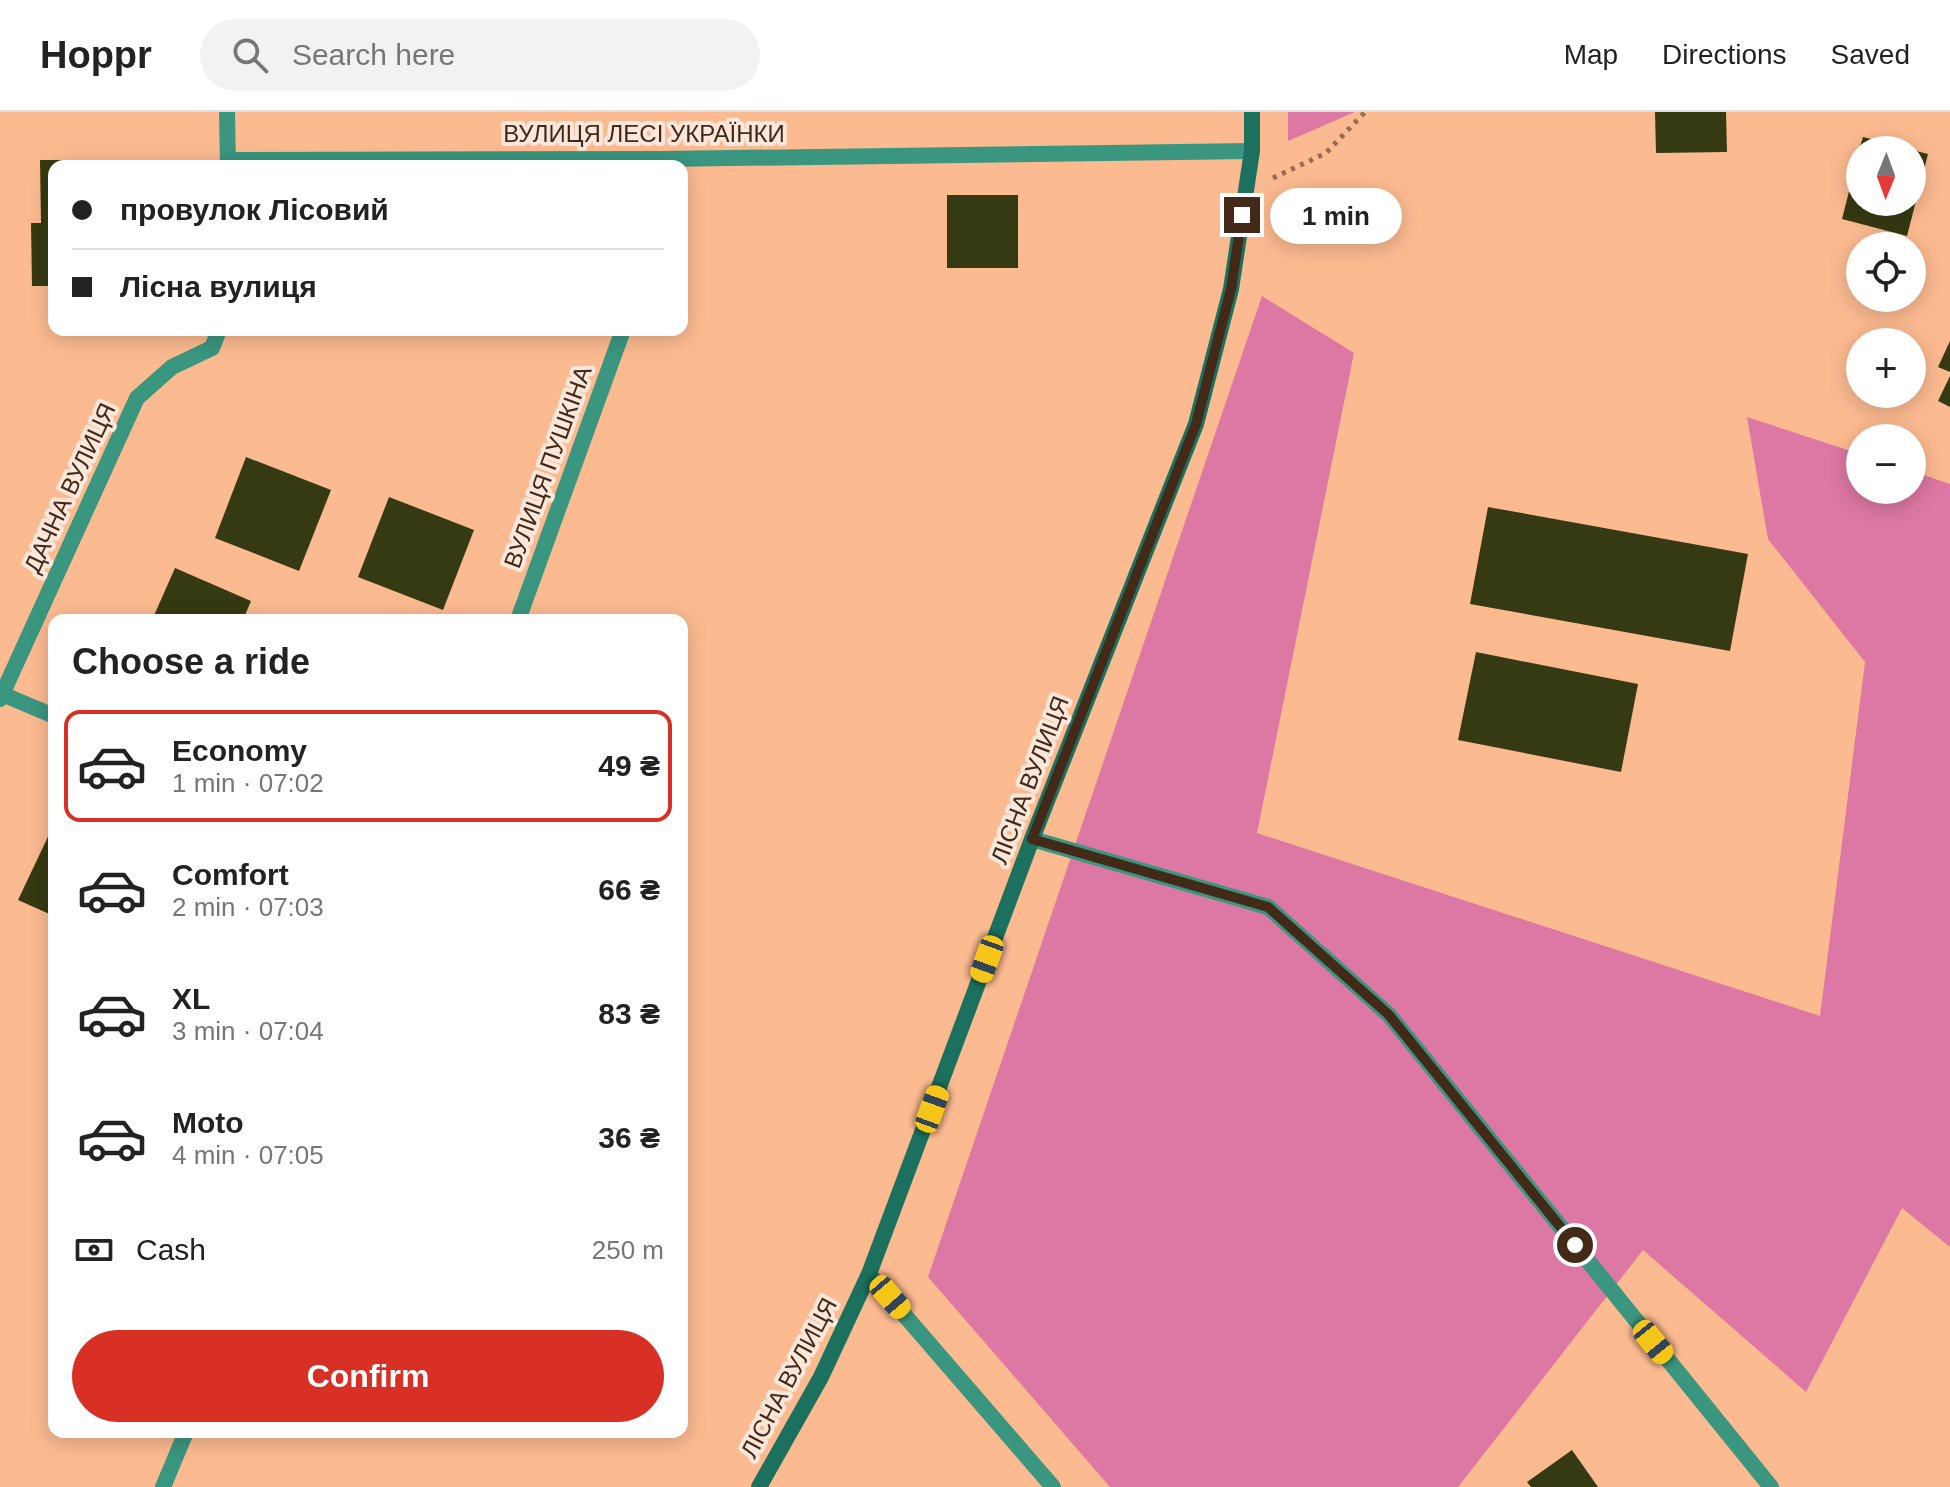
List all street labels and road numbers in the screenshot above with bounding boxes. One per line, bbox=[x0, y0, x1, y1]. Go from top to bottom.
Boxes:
street label: ВУЛИЦЯ ЛЕСІ УКРАЇНКИ bbox=[503, 120, 785, 147]
street label: ВУЛИЦЯ ПУШКІНА bbox=[498, 362, 597, 571]
street label: ДАЧНА ВУЛИЦЯ bbox=[18, 399, 121, 577]
street label: ЛІСНА ВУЛИЦЯ bbox=[985, 692, 1074, 868]
street label: ЛІСНА ВУЛИЦЯ bbox=[735, 1293, 842, 1462]

